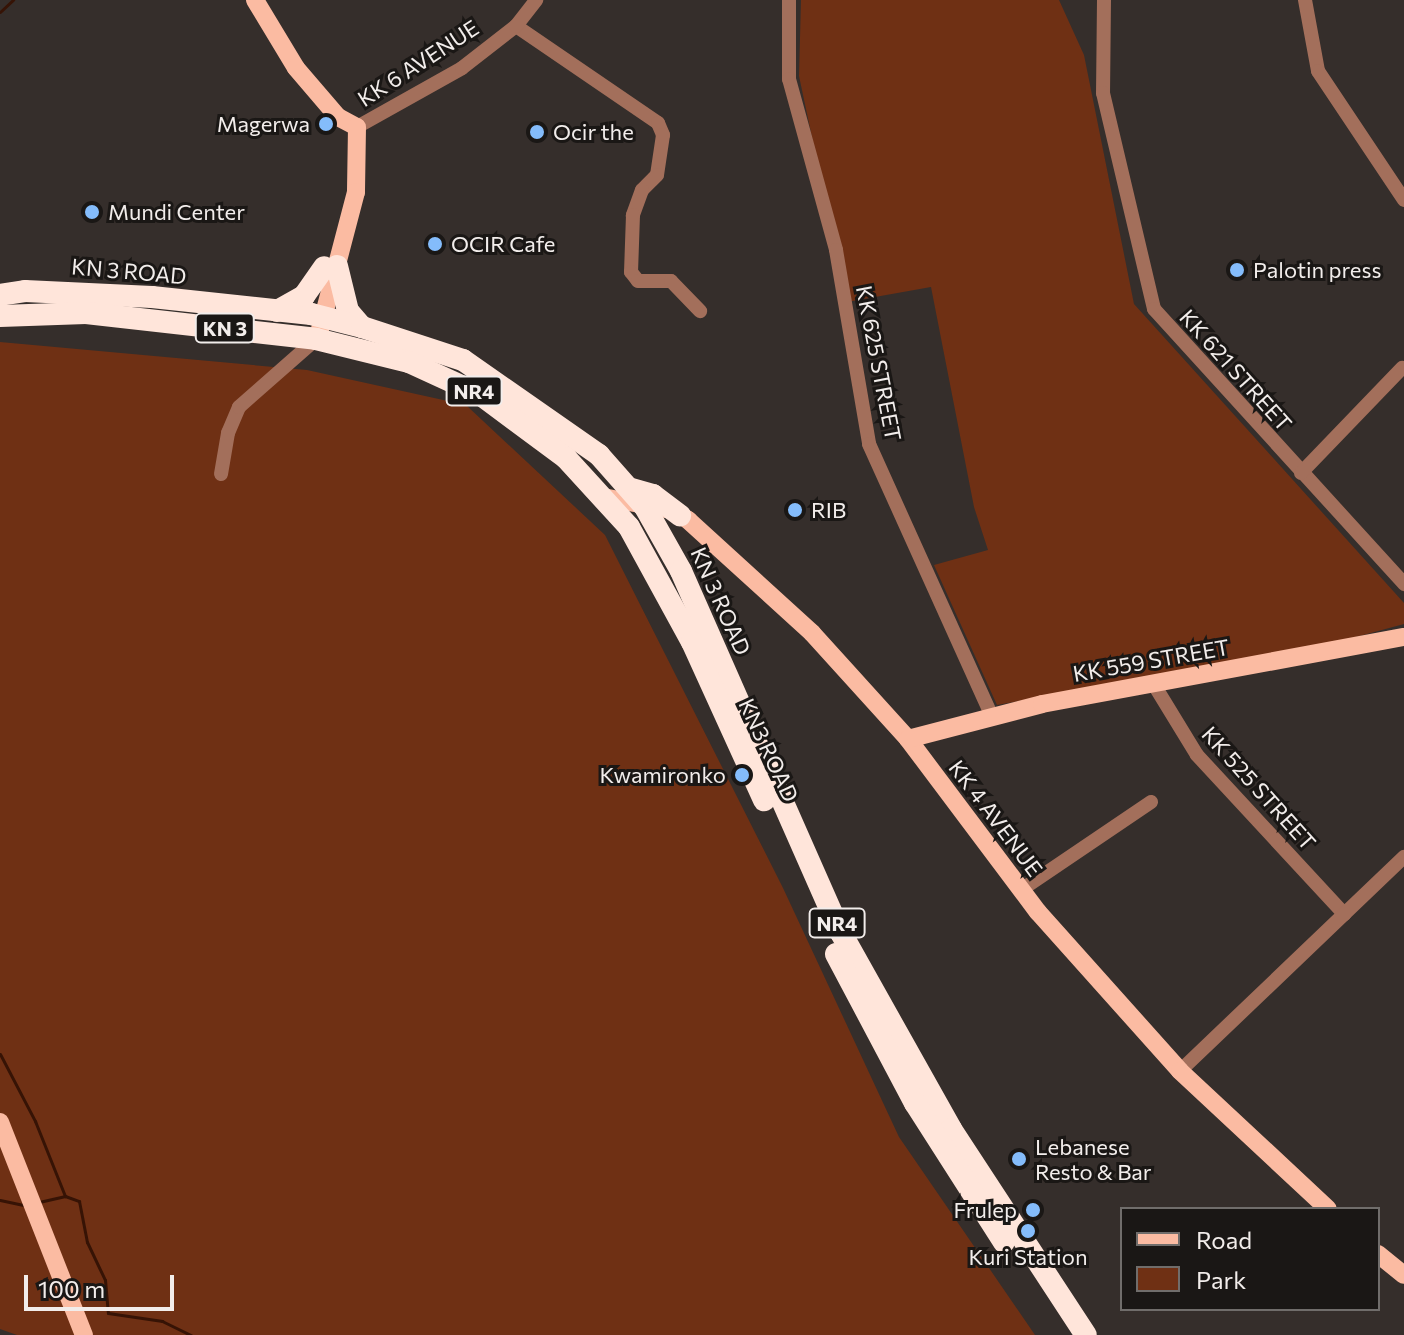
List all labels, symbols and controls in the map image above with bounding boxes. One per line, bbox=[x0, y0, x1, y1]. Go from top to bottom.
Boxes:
street label: KK 6 AVENUE bbox=[353, 14, 483, 112]
place label: Magerwa bbox=[217, 111, 310, 137]
marker: Magerwa bbox=[317, 115, 335, 133]
place label: Ocir the bbox=[553, 119, 634, 145]
marker: Ocir the bbox=[528, 123, 546, 141]
place label: Mundi Center bbox=[108, 199, 245, 225]
marker: Mundi Center bbox=[83, 203, 101, 221]
place label: OCIR Cafe bbox=[451, 231, 555, 257]
marker: OCIR Cafe bbox=[426, 235, 444, 253]
street label: KN 3 ROAD bbox=[70, 253, 188, 289]
place label: Palotin press bbox=[1253, 257, 1381, 283]
marker: Palotin press bbox=[1228, 261, 1246, 279]
street label: KK 625 STREET bbox=[851, 283, 907, 443]
street label: KK 621 STREET bbox=[1174, 304, 1298, 436]
road number: KN 3 bbox=[193, 312, 257, 344]
road number: NR4 bbox=[444, 375, 504, 407]
place label: RIB bbox=[811, 497, 846, 523]
marker: RIB bbox=[786, 501, 804, 519]
street label: KN 3 ROAD bbox=[685, 543, 757, 659]
street label: KK 559 STREET bbox=[1071, 633, 1231, 687]
street label: KN3 ROAD bbox=[734, 694, 804, 806]
street label: KK 525 STREET bbox=[1197, 721, 1321, 855]
street label: KK 4 AVENUE bbox=[944, 755, 1048, 881]
place label: Kwamironko bbox=[600, 762, 726, 788]
marker: Kwamironko bbox=[733, 766, 751, 784]
road number: NR4 bbox=[807, 907, 867, 939]
place label: Lebanese Resto & Bar bbox=[1035, 1133, 1152, 1184]
marker: Lebanese Resto & Bar bbox=[1010, 1150, 1028, 1168]
place label: Frulep bbox=[953, 1197, 1017, 1223]
marker: Frulep bbox=[1024, 1201, 1042, 1219]
legend bbox=[1120, 1207, 1380, 1311]
marker: Kuri Station bbox=[1019, 1222, 1037, 1240]
text: Road bbox=[1196, 1225, 1252, 1254]
place label: Kuri Station bbox=[968, 1244, 1088, 1270]
scale bar bbox=[28, 1259, 178, 1309]
text: Park bbox=[1196, 1265, 1246, 1294]
text: 100 m bbox=[38, 1274, 105, 1303]

